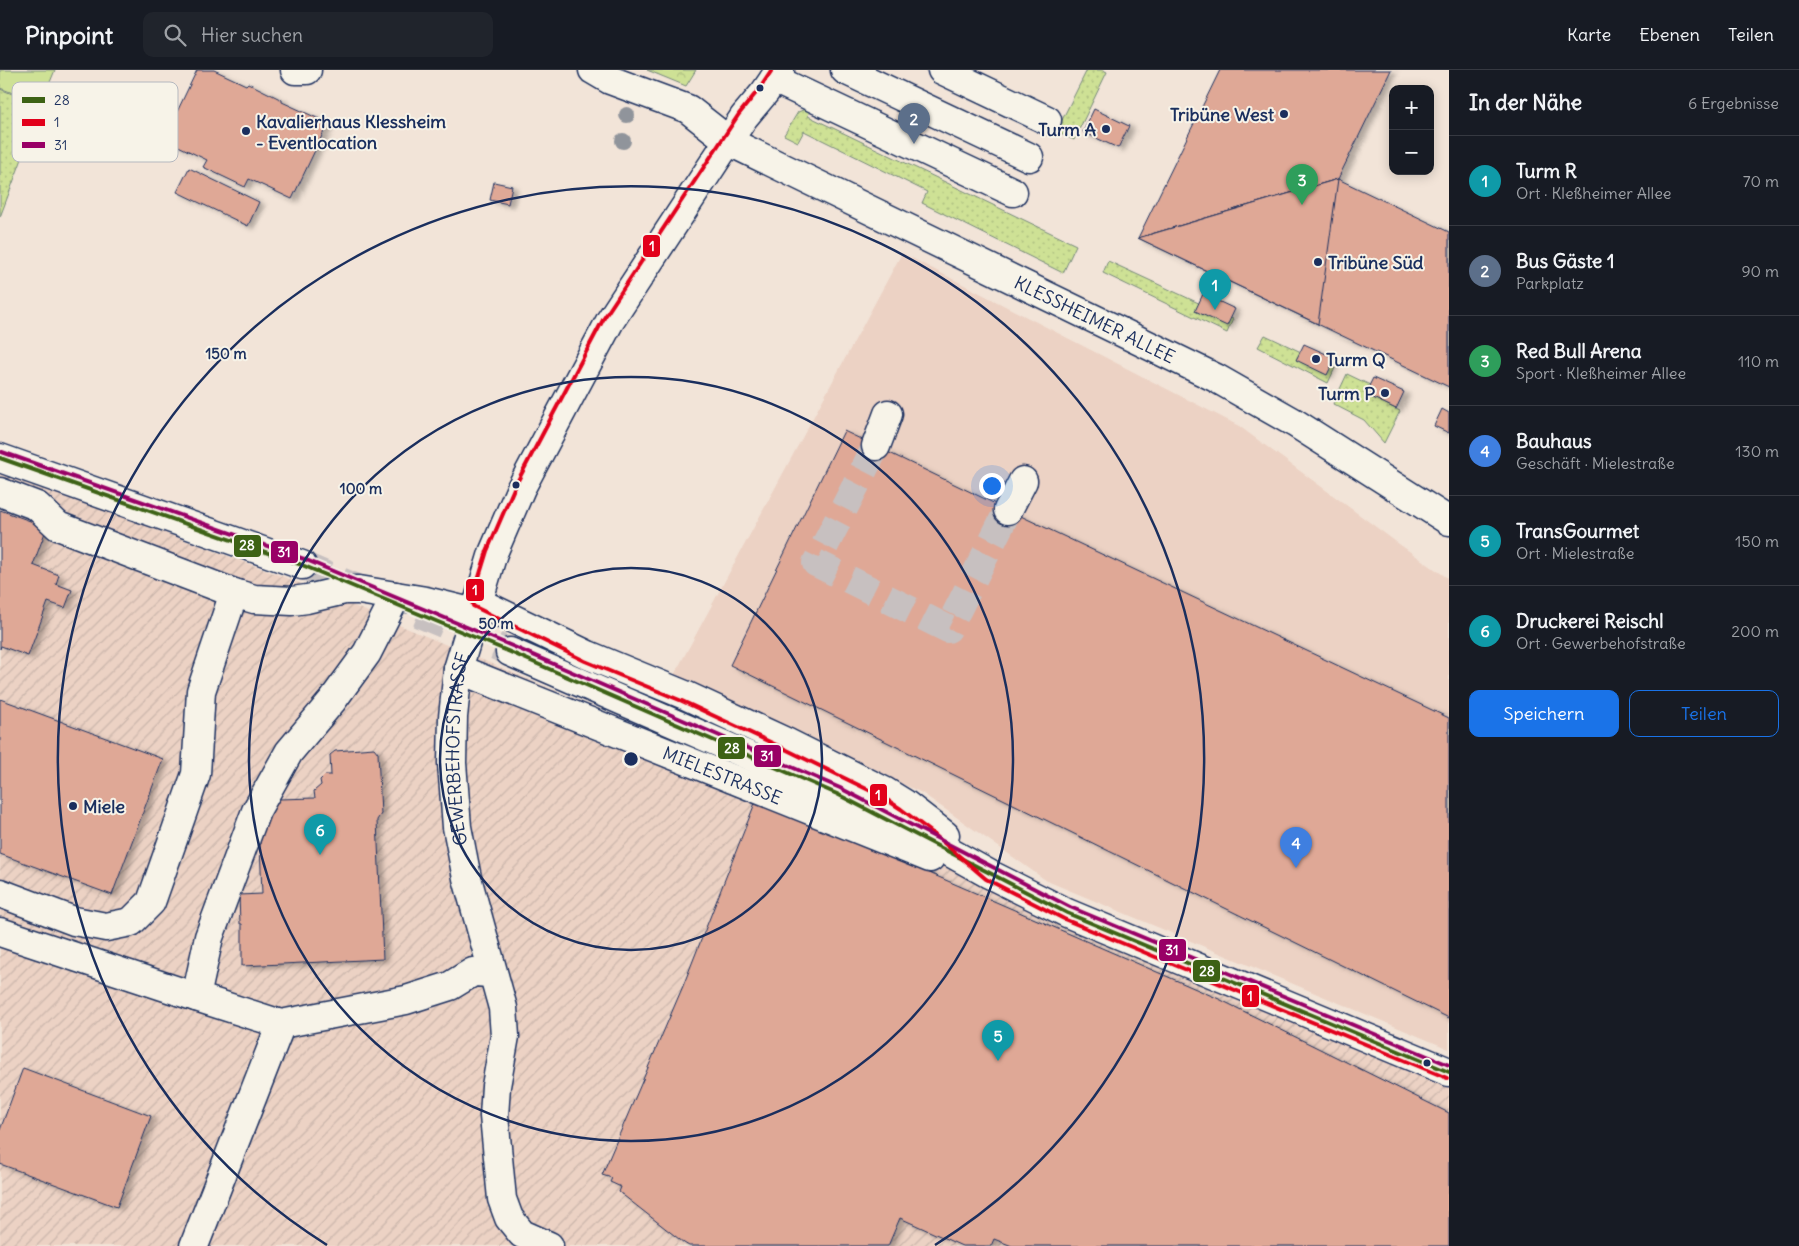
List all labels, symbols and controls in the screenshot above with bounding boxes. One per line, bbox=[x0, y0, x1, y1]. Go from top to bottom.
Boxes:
search box bbox=[143, 12, 493, 57]
text: Pinpoint bbox=[25, 20, 113, 50]
icon: search bbox=[161, 21, 189, 49]
text: Hier suchen bbox=[201, 23, 303, 47]
text: Karte bbox=[1567, 23, 1611, 46]
text: Ebenen bbox=[1639, 23, 1700, 46]
text: Teilen bbox=[1728, 23, 1774, 46]
legend bbox=[12, 82, 178, 162]
unlabelled marker bbox=[755, 83, 765, 93]
map controls bbox=[1389, 85, 1434, 175]
button: + bbox=[1389, 85, 1434, 130]
text: In der Nähe bbox=[1469, 89, 1582, 116]
text: 28 bbox=[54, 91, 70, 109]
text: 6 Ergebnisse bbox=[1688, 93, 1779, 113]
pin: 2 bbox=[898, 103, 930, 144]
place label: Tribüne West bbox=[1170, 103, 1275, 126]
marker: Tribüne West bbox=[1278, 108, 1290, 120]
place label: Kavalierhaus Klessheim - Eventlocation bbox=[256, 110, 446, 154]
text: 1 bbox=[54, 113, 60, 131]
place label: Turm A bbox=[1038, 118, 1096, 141]
marker: Turm A bbox=[1100, 123, 1112, 135]
marker: Kavalierhaus Klessheim - Eventlocation bbox=[240, 125, 252, 137]
button: − bbox=[1389, 130, 1434, 175]
text: 31 bbox=[54, 136, 67, 154]
text: Turm R bbox=[1516, 159, 1577, 183]
pin: 3 bbox=[1286, 164, 1318, 205]
text: 1 bbox=[1482, 171, 1488, 191]
text: 70 m bbox=[1743, 171, 1779, 191]
text: Ort · Kleßheimer Allee bbox=[1516, 183, 1671, 203]
line badge: 1 bbox=[642, 234, 661, 258]
text: 1 bbox=[649, 237, 655, 255]
text: Bus Gäste 1 bbox=[1516, 249, 1614, 273]
place label: Tribüne Süd bbox=[1328, 251, 1424, 274]
marker: Tribüne Süd bbox=[1312, 256, 1324, 268]
text: 2 bbox=[1481, 261, 1489, 281]
text: 90 m bbox=[1741, 261, 1779, 281]
pin: 1 bbox=[1199, 269, 1231, 310]
street label: KLESSHEIMER ALLEE bbox=[1011, 270, 1179, 368]
text: Parkplatz bbox=[1516, 273, 1584, 293]
text: Red Bull Arena bbox=[1516, 339, 1642, 363]
text: 150 m bbox=[205, 344, 247, 363]
place label: Turm Q bbox=[1326, 348, 1386, 371]
text: 3 bbox=[1480, 351, 1490, 371]
text: 110 m bbox=[1738, 351, 1779, 371]
marker: Turm Q bbox=[1310, 353, 1322, 365]
text: Sport · Kleßheimer Allee bbox=[1516, 363, 1686, 383]
place label: Turm P bbox=[1318, 382, 1375, 405]
marker: Turm P bbox=[1379, 387, 1391, 399]
text: Bauhaus bbox=[1516, 429, 1592, 453]
text: 4 bbox=[1480, 441, 1490, 461]
text: 130 m bbox=[1735, 441, 1779, 461]
text: Geschäft · Mielestraße bbox=[1516, 453, 1675, 473]
your location bbox=[979, 473, 1005, 499]
text: 100 m bbox=[340, 479, 382, 498]
unlabelled marker bbox=[511, 480, 521, 490]
text: TransGourmet bbox=[1516, 519, 1639, 543]
text: 5 bbox=[1480, 531, 1490, 551]
text: 150 m bbox=[1735, 531, 1779, 551]
line badge: 28 bbox=[233, 534, 262, 558]
text: 28 bbox=[239, 536, 255, 554]
line badge: 31 bbox=[270, 540, 299, 564]
text: 31 bbox=[277, 543, 291, 561]
text: Ort · Mielestraße bbox=[1516, 543, 1634, 563]
line badge: 1 bbox=[465, 578, 485, 602]
text: 1 bbox=[472, 581, 478, 599]
text: Druckerei Reischl bbox=[1516, 609, 1664, 633]
text: 50 m bbox=[478, 614, 514, 633]
text: 6 bbox=[1480, 621, 1490, 641]
text: 200 m bbox=[1731, 621, 1779, 641]
text: Ort · Gewerbehofstraße bbox=[1516, 633, 1686, 653]
street label: GEWERBEHOFSTRASSE bbox=[440, 649, 474, 848]
button: Speichern bbox=[1469, 690, 1619, 737]
button: Teilen bbox=[1629, 690, 1779, 737]
line badge: 28 bbox=[717, 736, 746, 760]
text: 28 bbox=[724, 739, 740, 757]
street label: MIELESTRASSE bbox=[660, 741, 786, 809]
line badge: 31 bbox=[753, 744, 782, 768]
text: 31 bbox=[760, 747, 774, 765]
centre of rings bbox=[622, 750, 640, 768]
line badge: 1 bbox=[869, 783, 888, 807]
text: 1 bbox=[875, 786, 881, 804]
place label: Miele bbox=[83, 795, 125, 818]
marker: Miele bbox=[67, 800, 79, 812]
pin: 6 bbox=[304, 814, 336, 855]
pin: 4 bbox=[1280, 827, 1312, 868]
line badge: 31 bbox=[1158, 938, 1187, 962]
text: 31 bbox=[1165, 941, 1179, 959]
line badge: 28 bbox=[1192, 959, 1221, 983]
text: 28 bbox=[1199, 962, 1215, 980]
line badge: 1 bbox=[1241, 984, 1260, 1008]
text: 1 bbox=[1247, 987, 1253, 1005]
pin: 5 bbox=[982, 1020, 1014, 1061]
unlabelled marker bbox=[1422, 1058, 1432, 1068]

